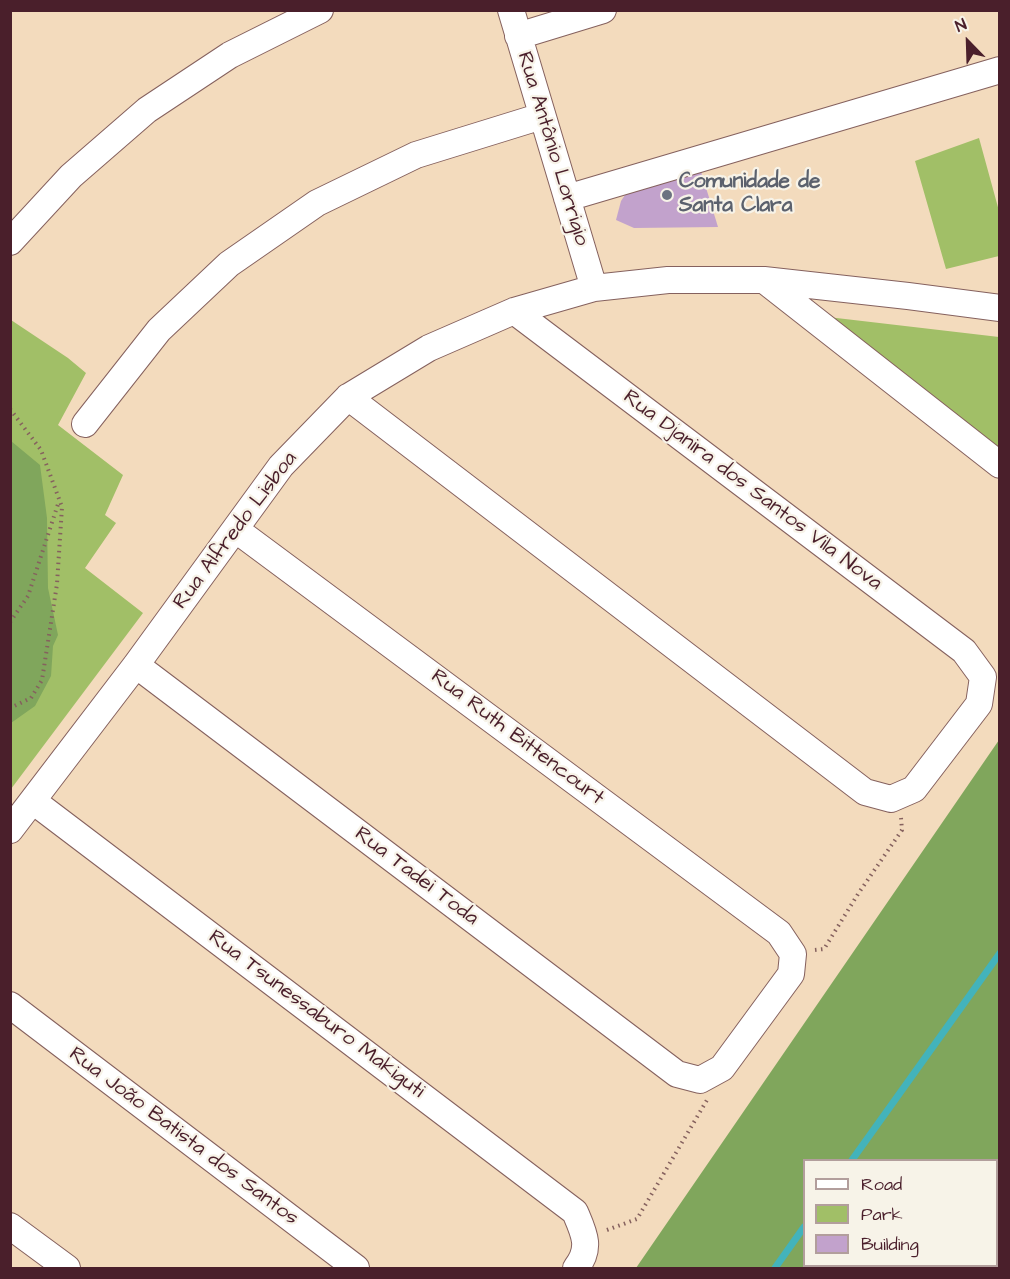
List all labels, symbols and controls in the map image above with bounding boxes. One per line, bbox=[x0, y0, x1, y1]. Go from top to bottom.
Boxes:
north arrow bbox=[938, 12, 998, 72]
text: N bbox=[952, 13, 970, 38]
street label: Rua Antônio Lorrigio bbox=[511, 49, 593, 249]
place label: Comunidade de Santa Clara bbox=[679, 170, 820, 220]
marker: Comunidade de Santa Clara bbox=[660, 188, 674, 202]
street label: Rua Djanira dos Santos Vila Nova bbox=[617, 385, 887, 597]
street label: Rua Alfredo Lisboa bbox=[169, 447, 303, 615]
street label: Rua Ruth Bittencourt bbox=[425, 665, 609, 811]
street label: Rua Tadei Toda bbox=[349, 822, 483, 932]
street label: Rua Tsunessaburo Makiguti bbox=[203, 925, 429, 1105]
street label: Rua João Batista dos Santos bbox=[63, 1042, 303, 1232]
legend bbox=[803, 1159, 998, 1267]
text: Road bbox=[861, 1172, 902, 1197]
text: Park bbox=[861, 1202, 903, 1227]
text: Building bbox=[861, 1232, 919, 1257]

